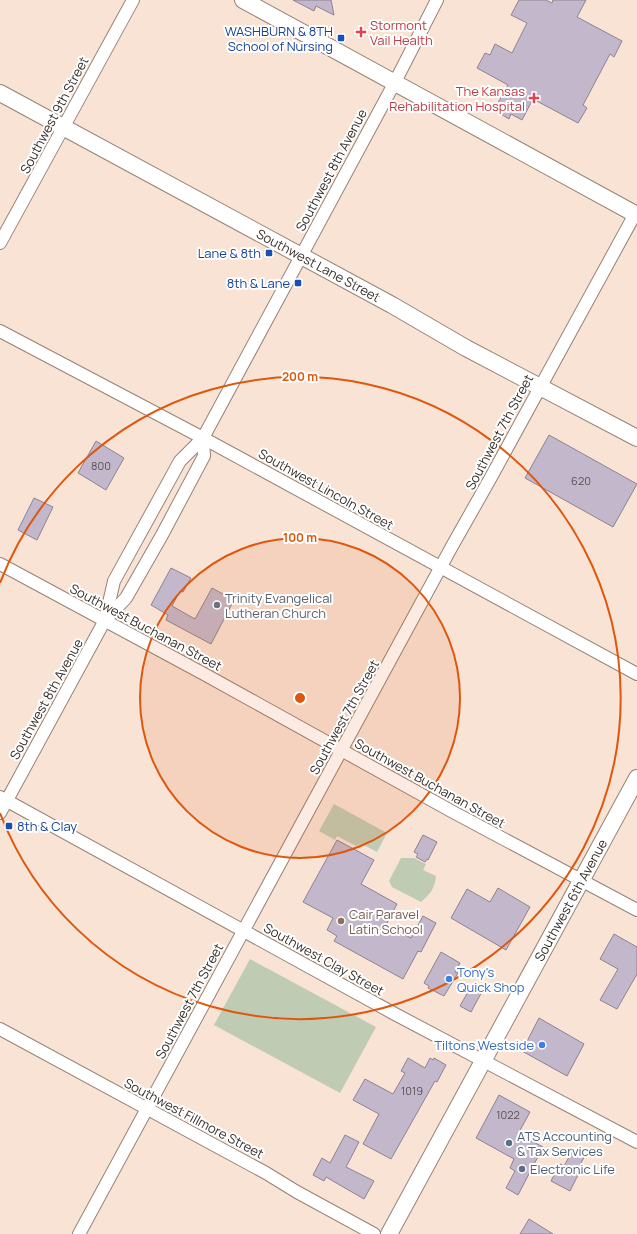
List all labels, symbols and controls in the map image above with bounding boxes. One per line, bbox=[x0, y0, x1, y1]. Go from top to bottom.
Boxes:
place label: Stormont Vail Health bbox=[370, 16, 433, 49]
place label: WASHBURN & 8TH School of Nursing bbox=[225, 22, 333, 55]
marker: Stormont Vail Health bbox=[355, 26, 367, 38]
marker: WASHBURN & 8TH School of Nursing bbox=[336, 33, 346, 43]
street label: Southwest 9th Street bbox=[16, 53, 92, 177]
place label: The Kansas Rehabilitation Hospital bbox=[389, 82, 525, 115]
marker: The Kansas Rehabilitation Hospital bbox=[528, 92, 540, 104]
street label: Southwest 8th Avenue bbox=[291, 105, 371, 234]
street label: Southwest Lane Street bbox=[253, 224, 384, 306]
place label: Lane & 8th bbox=[198, 244, 261, 262]
marker: Lane & 8th bbox=[264, 248, 274, 258]
place label: 8th & Lane bbox=[227, 274, 290, 292]
marker: 8th & Lane bbox=[293, 278, 303, 288]
text: 200 m bbox=[282, 368, 318, 385]
street label: Southwest 7th Street bbox=[461, 371, 537, 493]
street label: Southwest Lincoln Street bbox=[255, 444, 397, 534]
house number: 800 bbox=[91, 458, 111, 473]
house number: 620 bbox=[571, 473, 591, 488]
text: 100 m bbox=[283, 529, 317, 546]
street label: Southwest Buchanan Street bbox=[67, 579, 225, 675]
place label: Trinity Evangelical Lutheran Church bbox=[225, 589, 332, 622]
marker: Trinity Evangelical Lutheran Church bbox=[212, 600, 222, 610]
street label: Southwest 8th Avenue bbox=[5, 635, 87, 763]
street label: Southwest 7th Street bbox=[305, 656, 383, 778]
centre of rings bbox=[293, 691, 307, 705]
street label: Southwest Buchanan Street bbox=[351, 734, 509, 832]
place label: 8th & Clay bbox=[17, 817, 77, 835]
marker: 8th & Clay bbox=[4, 821, 14, 831]
street label: Southwest 6th Avenue bbox=[530, 836, 611, 964]
place label: Cair Paravel Latin School bbox=[349, 905, 423, 938]
marker: Cair Paravel Latin School bbox=[336, 916, 346, 926]
street label: Southwest Clay Street bbox=[261, 918, 387, 1000]
street label: Southwest 7th Street bbox=[151, 940, 227, 1062]
place label: Tony's Quick Shop bbox=[457, 963, 525, 996]
marker: Tony's Quick Shop bbox=[444, 974, 454, 984]
place label: Tiltons Westside bbox=[434, 1036, 534, 1054]
marker: Tiltons Westside bbox=[537, 1040, 547, 1050]
street label: Southwest Fillmore Street bbox=[121, 1074, 267, 1162]
house number: 1019 bbox=[401, 1083, 423, 1098]
house number: 1022 bbox=[496, 1107, 520, 1122]
place label: ATS Accounting & Tax Services bbox=[517, 1127, 612, 1160]
marker: ATS Accounting & Tax Services bbox=[504, 1138, 514, 1148]
place label: Electronic Life bbox=[530, 1160, 615, 1178]
marker: Electronic Life bbox=[517, 1164, 527, 1174]

